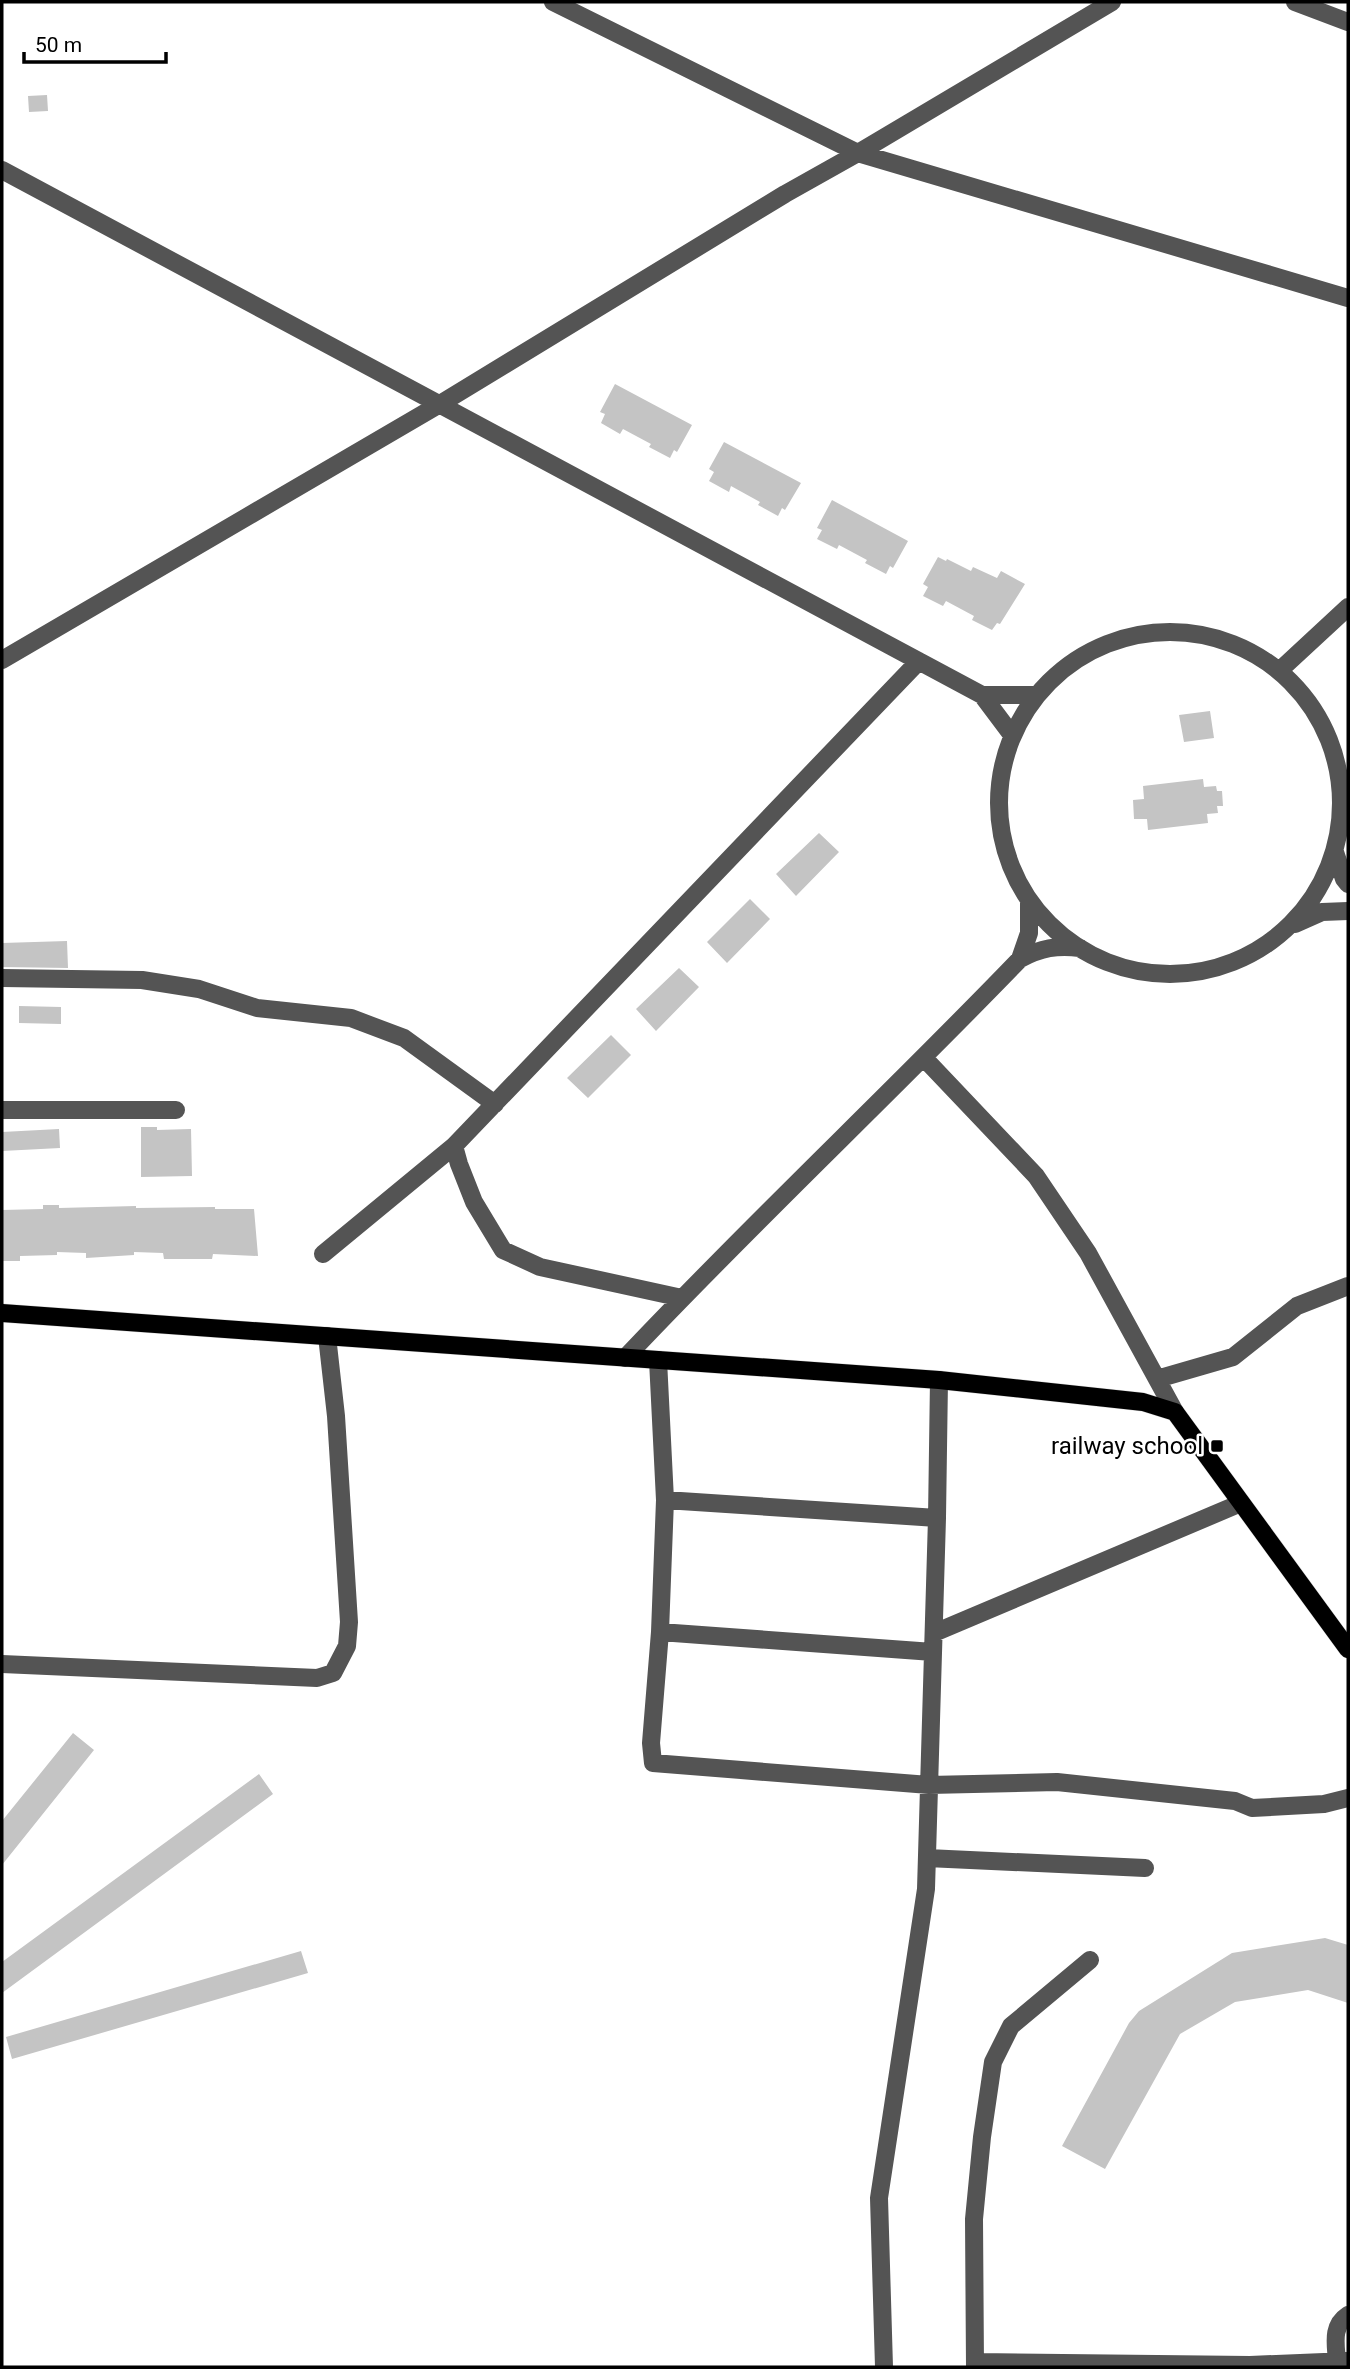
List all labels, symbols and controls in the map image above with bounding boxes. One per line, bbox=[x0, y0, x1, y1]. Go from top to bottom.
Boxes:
scale bar bbox=[24, 21, 166, 65]
text: 50 m bbox=[35, 33, 82, 57]
place label: railway school bbox=[1051, 1432, 1203, 1460]
marker: railway school bbox=[1209, 1438, 1225, 1454]

